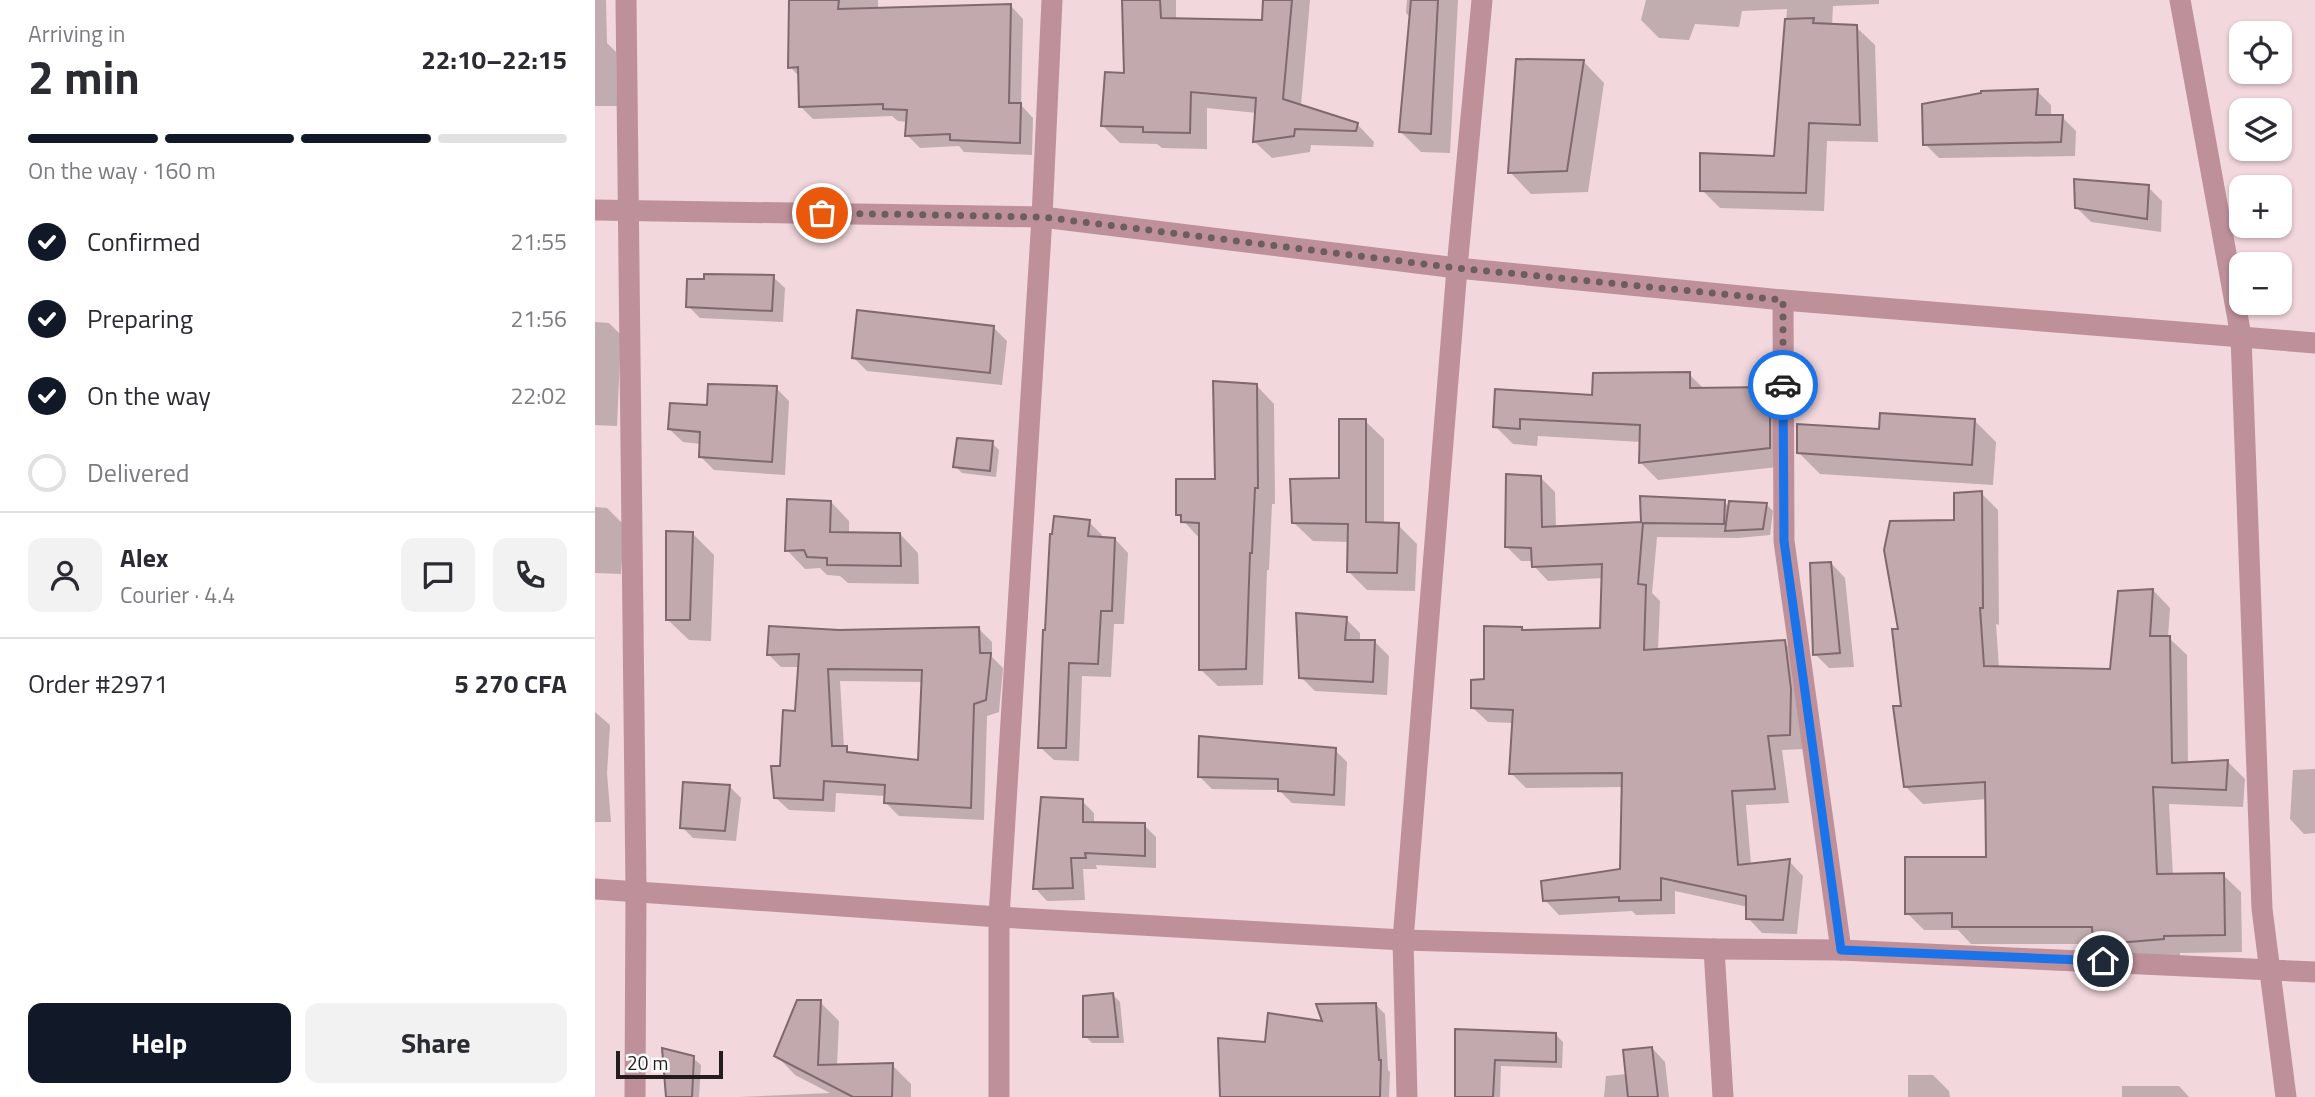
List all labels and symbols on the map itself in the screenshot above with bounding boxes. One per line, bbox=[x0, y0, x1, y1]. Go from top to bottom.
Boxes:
pin bbox=[792, 183, 852, 243]
courier bbox=[1748, 350, 1818, 420]
pin bbox=[2073, 931, 2133, 991]
scale bar bbox=[616, 1048, 723, 1080]

